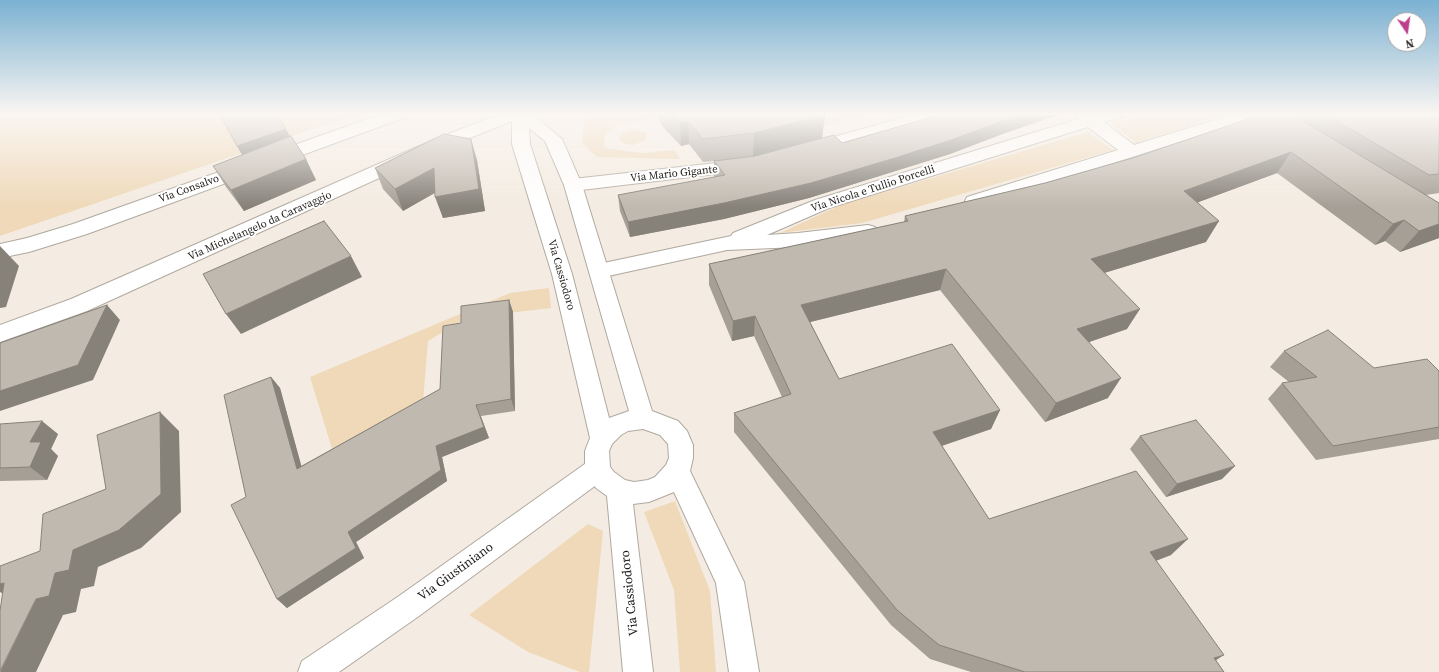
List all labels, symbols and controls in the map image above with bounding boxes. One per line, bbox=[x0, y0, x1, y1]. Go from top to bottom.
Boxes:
north arrow bbox=[1387, 12, 1427, 52]
text: N bbox=[1404, 35, 1415, 51]
street label: Via Mario Gigante bbox=[630, 163, 718, 185]
street label: Via Nicola e Tullio Porcelli bbox=[809, 163, 937, 215]
street label: Via Consalvo bbox=[157, 172, 221, 206]
street label: Via Michelangelo da Caravaggio bbox=[186, 188, 334, 264]
street label: Via Cassiodoro bbox=[545, 238, 577, 312]
street label: Via Giustiniano bbox=[415, 539, 497, 605]
street label: Via Cassiodoro bbox=[618, 549, 642, 637]

